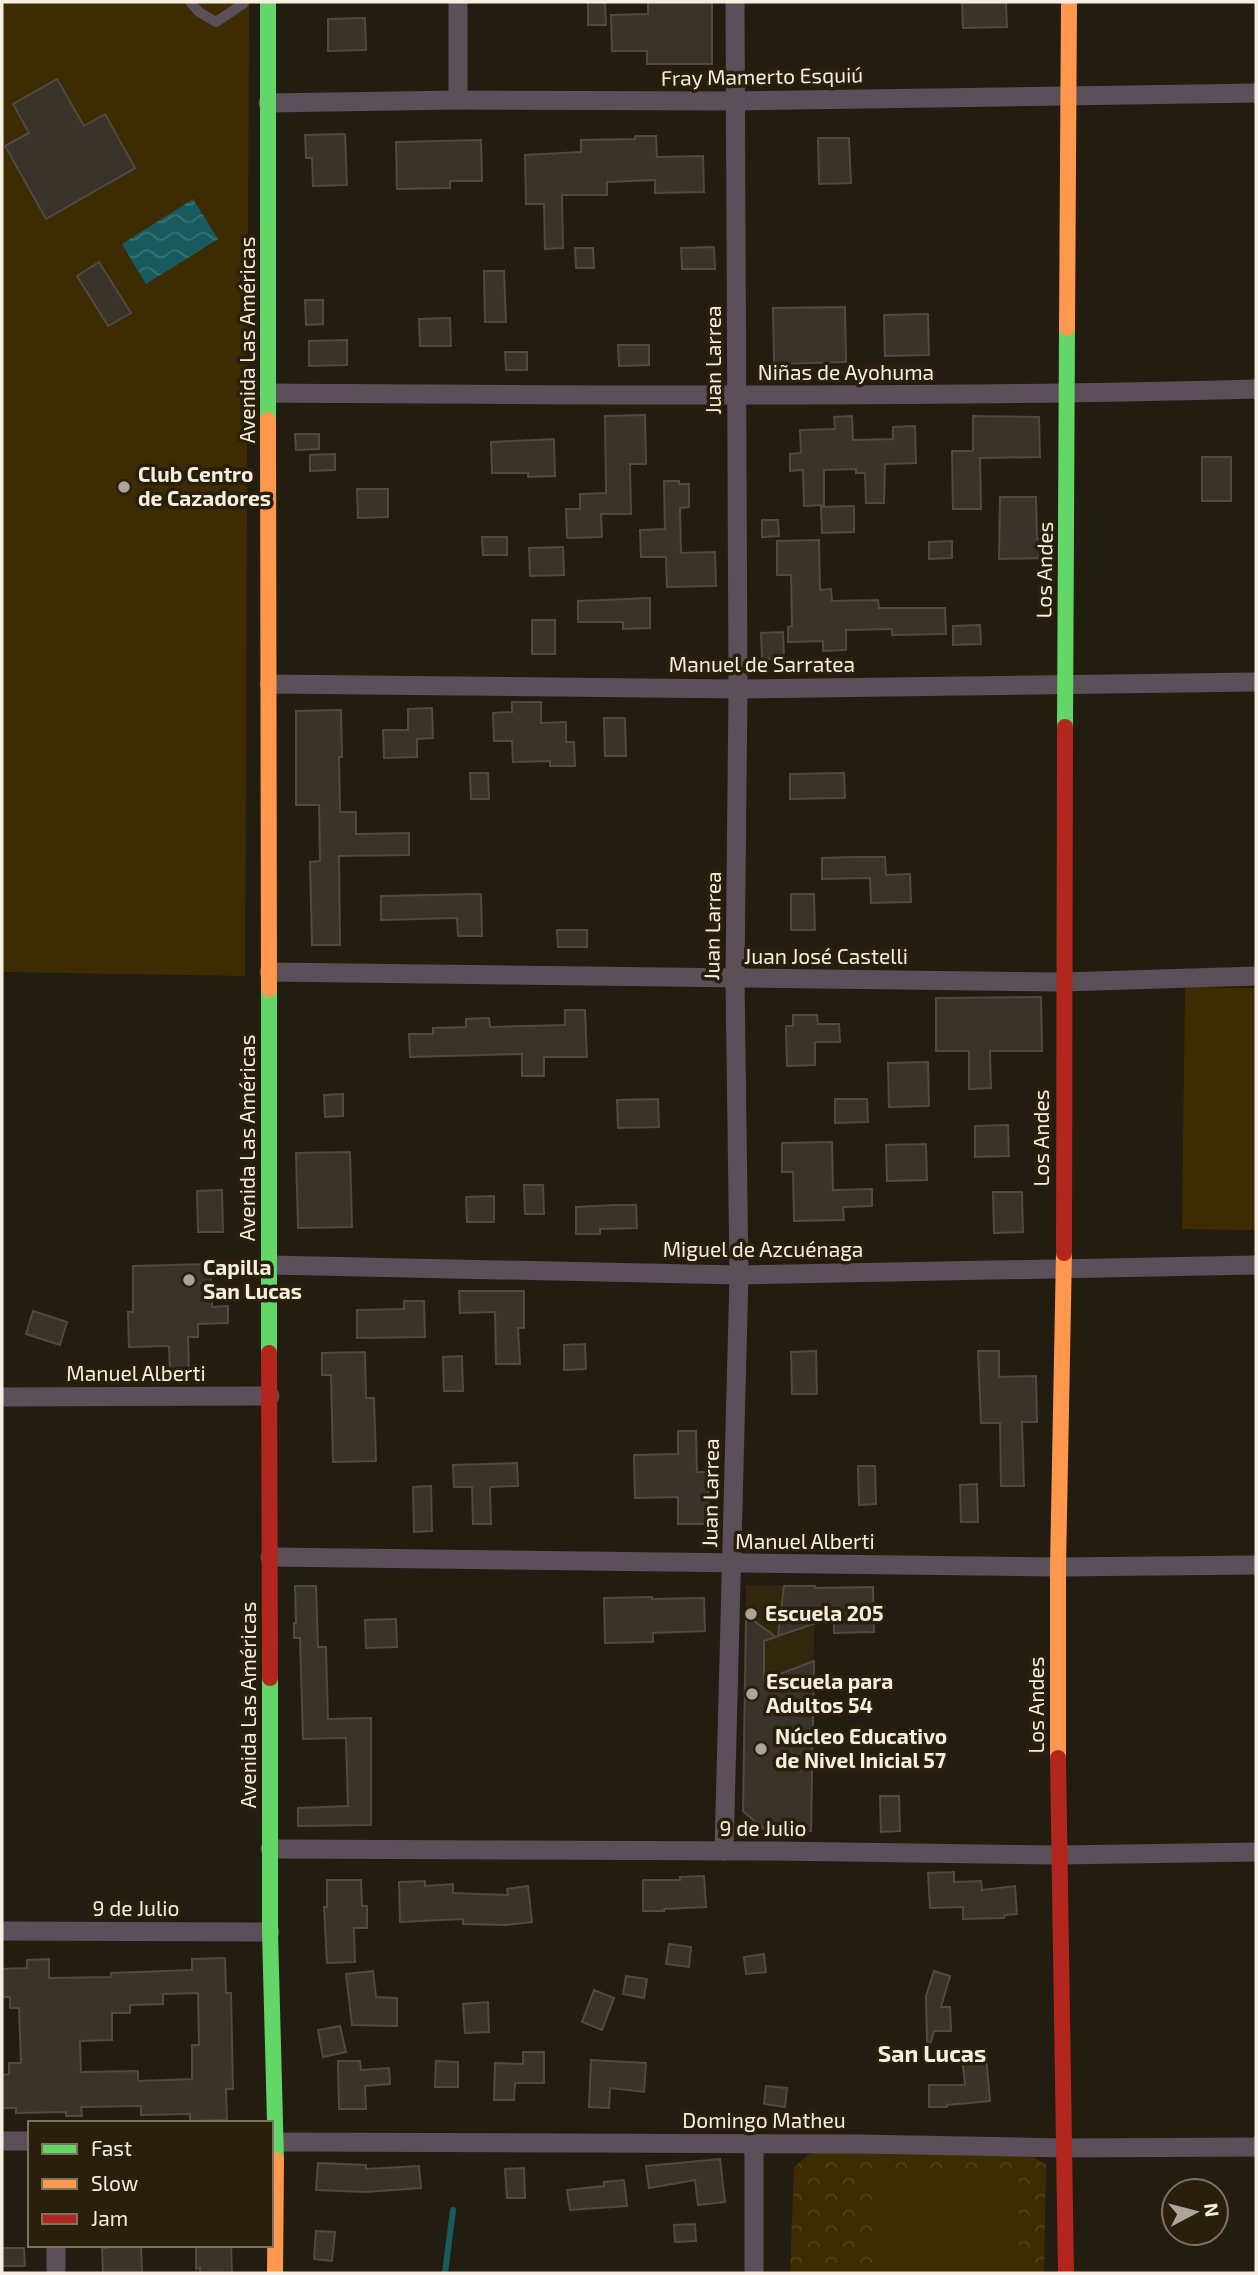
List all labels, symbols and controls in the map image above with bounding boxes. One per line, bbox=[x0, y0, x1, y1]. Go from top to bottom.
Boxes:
street label: Fray Mamerto Esquiú bbox=[661, 61, 863, 90]
street label: Avenida Las Américas bbox=[234, 237, 259, 443]
street label: Juan Larrea bbox=[700, 305, 725, 415]
street label: Niñas de Ayohuma bbox=[758, 359, 934, 384]
place label: Club Centro de Cazadores bbox=[138, 461, 271, 510]
marker: Club Centro de Cazadores bbox=[116, 479, 132, 495]
street label: Los Andes bbox=[1030, 521, 1057, 619]
street label: Manuel de Sarratea bbox=[669, 651, 855, 676]
street label: Juan Larrea bbox=[698, 871, 725, 981]
street label: Juan José Castelli bbox=[744, 943, 908, 968]
street label: Avenida Las Américas bbox=[234, 1035, 259, 1241]
street label: Los Andes bbox=[1028, 1090, 1053, 1186]
street label: Miguel de Azcuénaga bbox=[663, 1236, 863, 1261]
place label: Capilla San Lucas bbox=[203, 1254, 302, 1303]
marker: Capilla San Lucas bbox=[181, 1272, 197, 1288]
street label: Manuel Alberti bbox=[66, 1360, 206, 1385]
street label: Juan Larrea bbox=[696, 1438, 723, 1548]
street label: Manuel Alberti bbox=[735, 1528, 875, 1553]
place label: Escuela 205 bbox=[765, 1600, 884, 1625]
street label: Avenida Las Américas bbox=[235, 1602, 260, 1808]
marker: Escuela 205 bbox=[743, 1606, 759, 1622]
street label: Los Andes bbox=[1023, 1657, 1048, 1753]
place label: Escuela para Adultos 54 bbox=[766, 1668, 893, 1717]
marker: Escuela para Adultos 54 bbox=[744, 1686, 760, 1702]
place label: Núcleo Educativo de Nivel Inicial 57 bbox=[775, 1723, 947, 1772]
marker: Núcleo Educativo de Nivel Inicial 57 bbox=[753, 1741, 769, 1757]
street label: 9 de Julio bbox=[720, 1815, 806, 1840]
street label: 9 de Julio bbox=[93, 1895, 179, 1920]
district label: San Lucas bbox=[878, 2039, 986, 2067]
street label: Domingo Matheu bbox=[682, 2107, 846, 2132]
legend bbox=[28, 2121, 273, 2247]
text: Fast bbox=[91, 2135, 132, 2160]
text: Slow bbox=[91, 2170, 138, 2195]
north arrow bbox=[1160, 2177, 1230, 2247]
text: N bbox=[1200, 2202, 1225, 2218]
text: Jam bbox=[91, 2205, 128, 2230]

